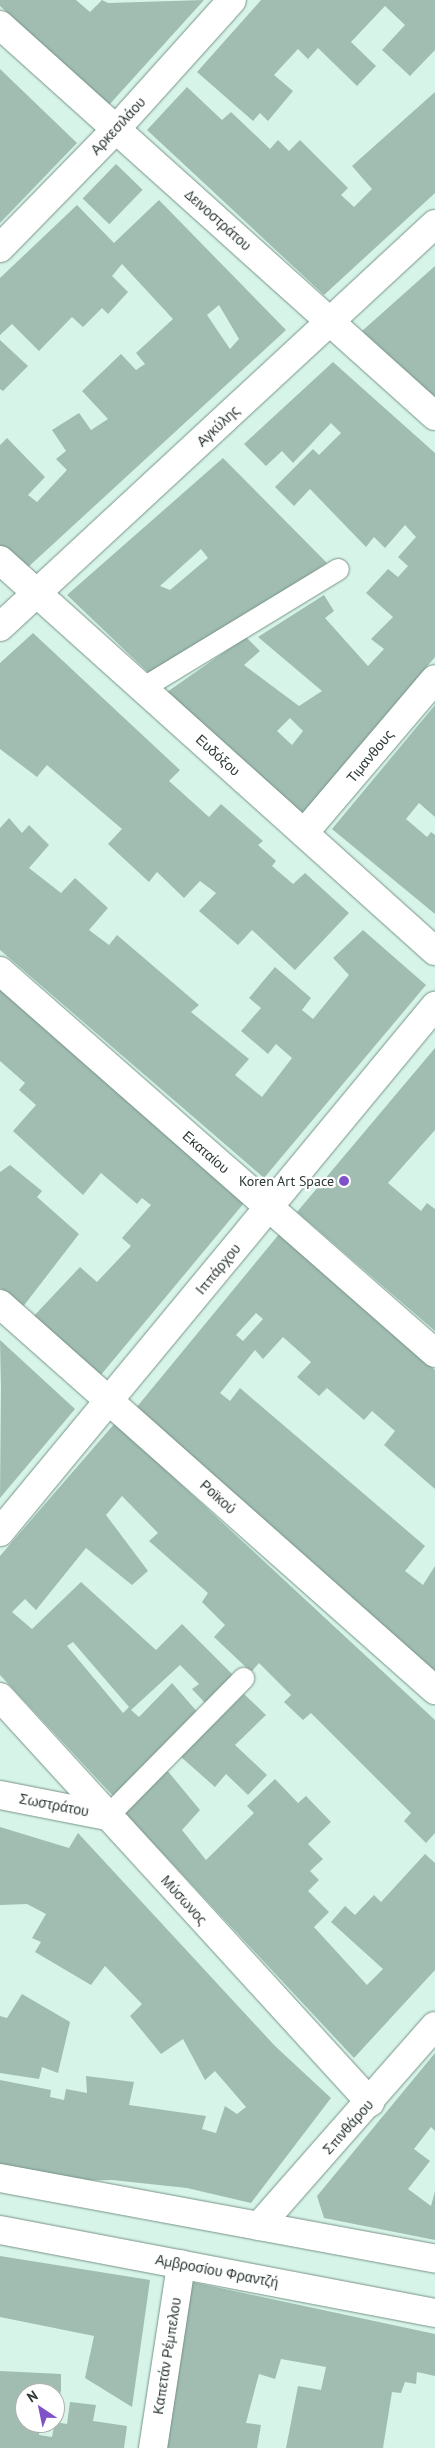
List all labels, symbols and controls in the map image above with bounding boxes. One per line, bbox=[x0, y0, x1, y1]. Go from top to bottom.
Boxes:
street label: Αρκεσιλάου bbox=[87, 94, 149, 158]
street label: Δεινοστράτου bbox=[182, 186, 254, 254]
street label: Αγκύλης bbox=[193, 402, 243, 450]
street label: Τιμανθους bbox=[343, 726, 397, 786]
street label: Ευδόξου bbox=[192, 731, 244, 779]
street label: Εκαταίου bbox=[179, 1127, 233, 1177]
place label: Koren Art Space bbox=[238, 1173, 334, 1189]
marker: Koren Art Space bbox=[338, 1175, 350, 1187]
street label: Ιππάρχου bbox=[192, 1240, 244, 1298]
street label: Ροϊκού bbox=[197, 1477, 239, 1517]
street label: Σωστράτου bbox=[18, 1790, 90, 1820]
street label: Μύσωνος bbox=[158, 1872, 210, 1928]
street label: Σπινθάρου bbox=[319, 2096, 377, 2158]
street label: Αμβροσίου Φραντζή bbox=[154, 2251, 280, 2291]
street label: Καπετάν Ρέμπελου bbox=[149, 2296, 185, 2416]
north arrow bbox=[15, 2383, 65, 2433]
text: N bbox=[23, 2386, 41, 2406]

